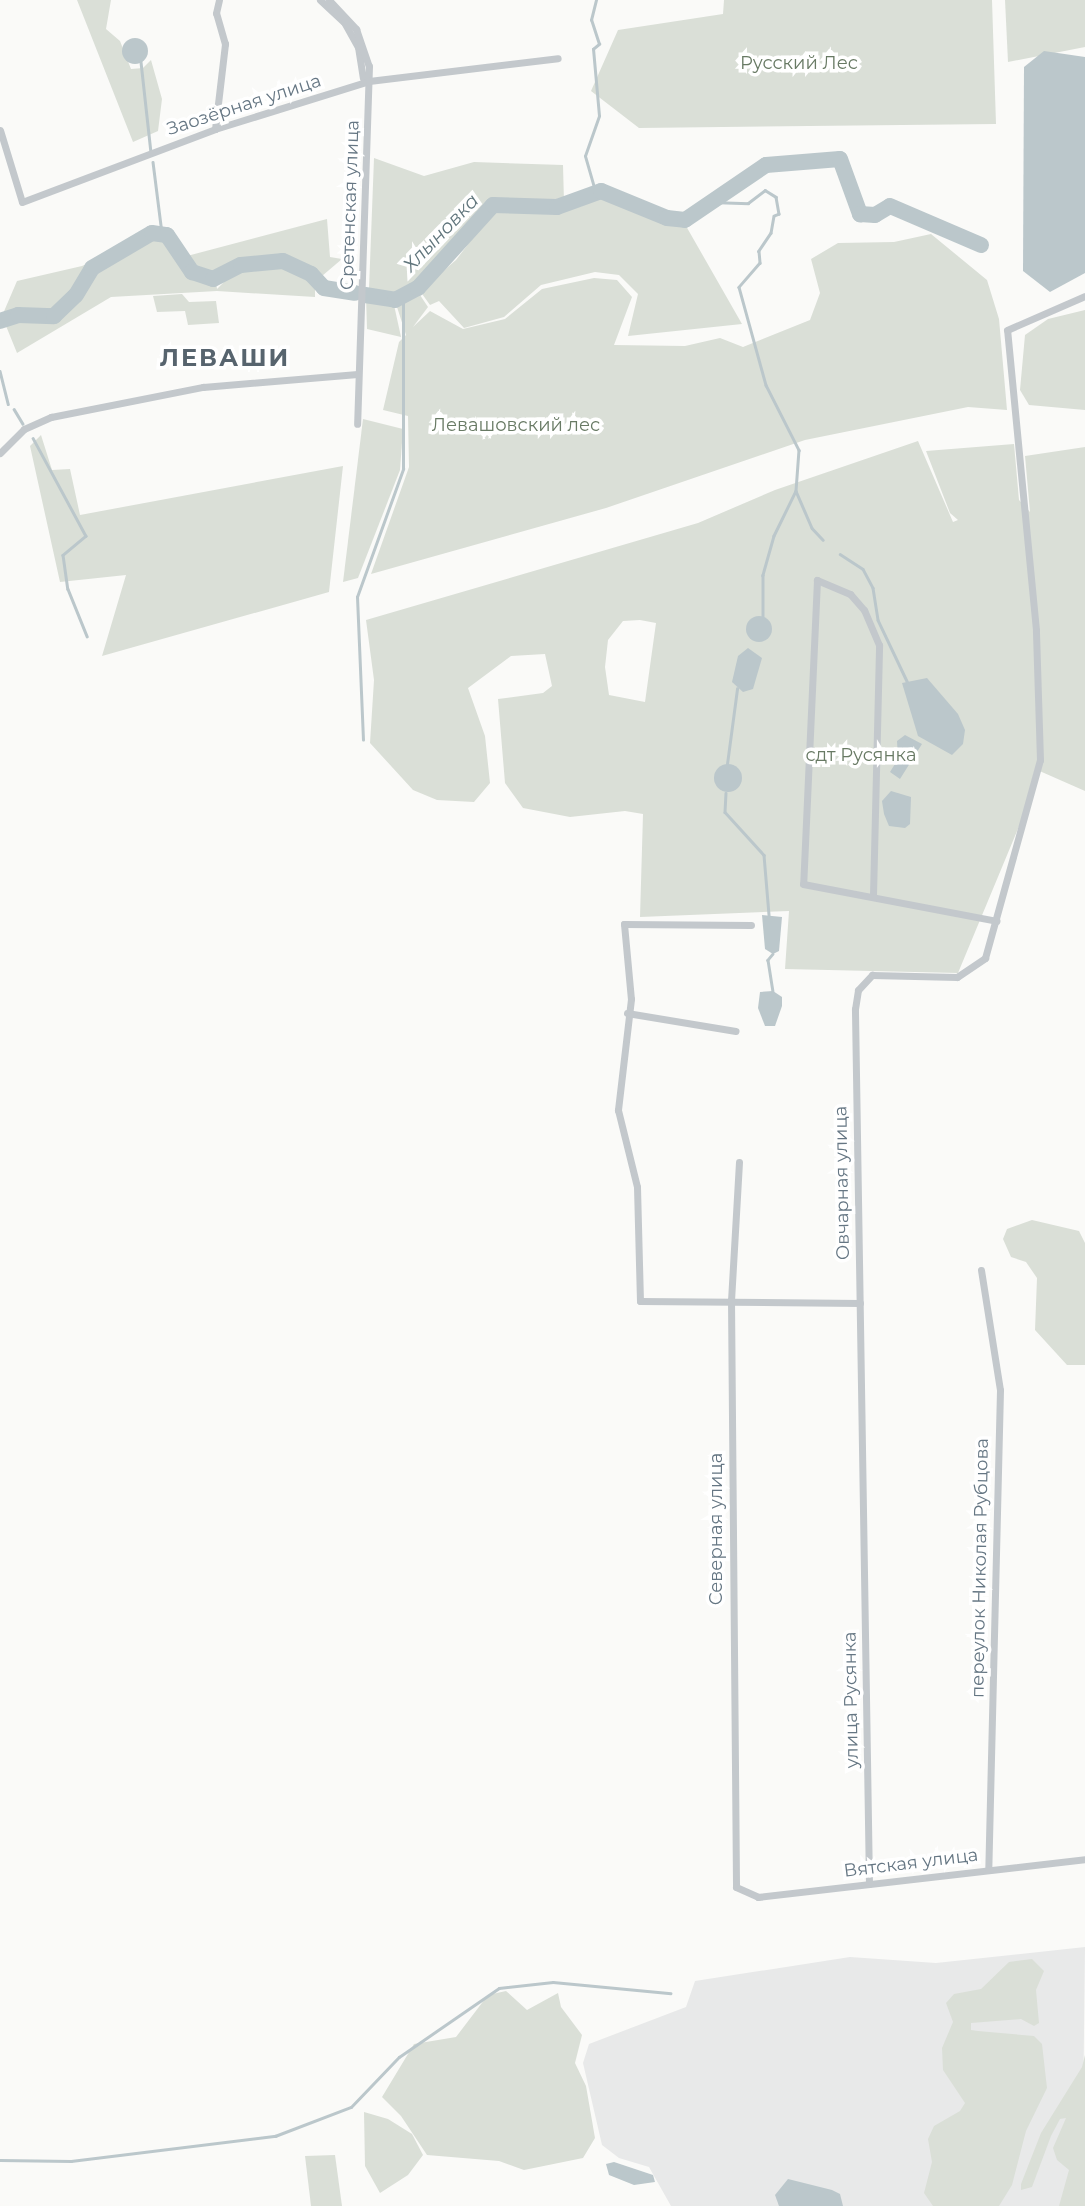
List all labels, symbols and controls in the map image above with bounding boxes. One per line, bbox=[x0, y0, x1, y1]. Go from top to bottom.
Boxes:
park label: Русский Лес bbox=[740, 52, 858, 74]
street label: Заозёрная улица bbox=[164, 70, 324, 140]
street label: Сретенская улица bbox=[336, 120, 364, 290]
water label: Хлыновка bbox=[398, 189, 484, 277]
district label: ЛЕВАШИ bbox=[161, 344, 289, 372]
park label: Левашовский лес bbox=[432, 414, 600, 436]
park label: сдт Русянка bbox=[806, 744, 916, 766]
street label: Овчарная улица bbox=[830, 1106, 854, 1260]
street label: переулок Николая Рубцова bbox=[967, 1438, 993, 1698]
street label: Северная улица bbox=[705, 1453, 727, 1605]
street label: улица Русянка bbox=[839, 1631, 863, 1769]
street label: Вятская улица bbox=[843, 1844, 979, 1882]

